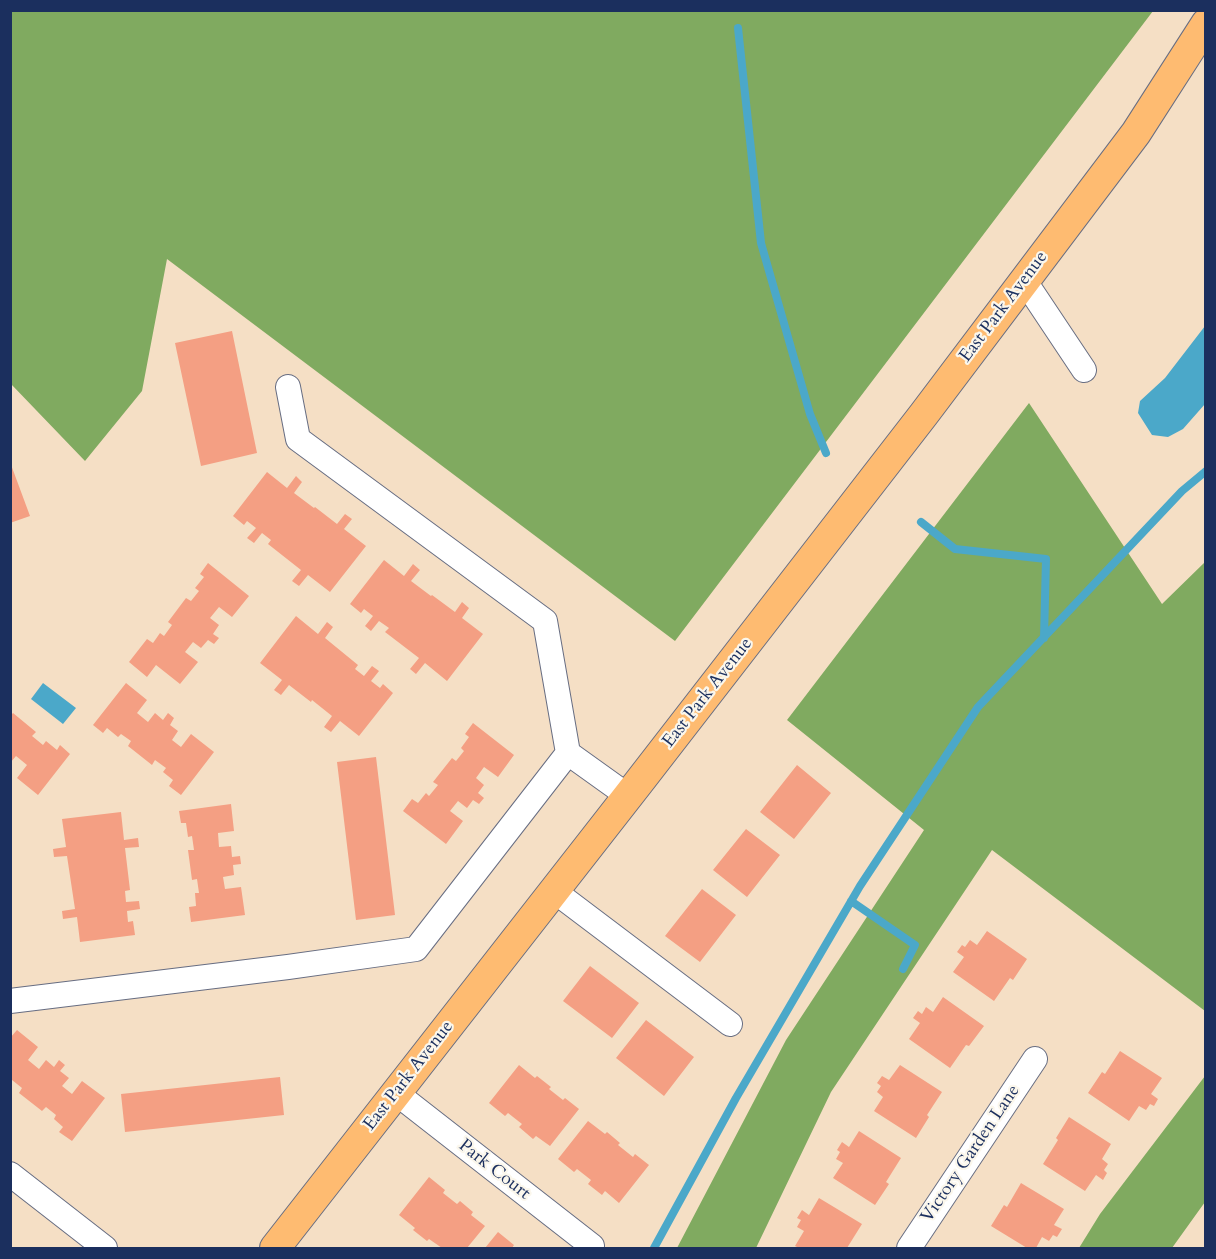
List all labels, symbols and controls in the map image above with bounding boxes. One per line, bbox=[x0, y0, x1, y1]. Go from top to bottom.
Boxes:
street label: East Park Avenue bbox=[955, 247, 1053, 367]
street label: East Park Avenue bbox=[658, 634, 758, 752]
street label: East Park Avenue bbox=[359, 1017, 459, 1135]
street label: Victory Garden Lane bbox=[917, 1081, 1025, 1227]
street label: Park Court bbox=[454, 1135, 534, 1205]

